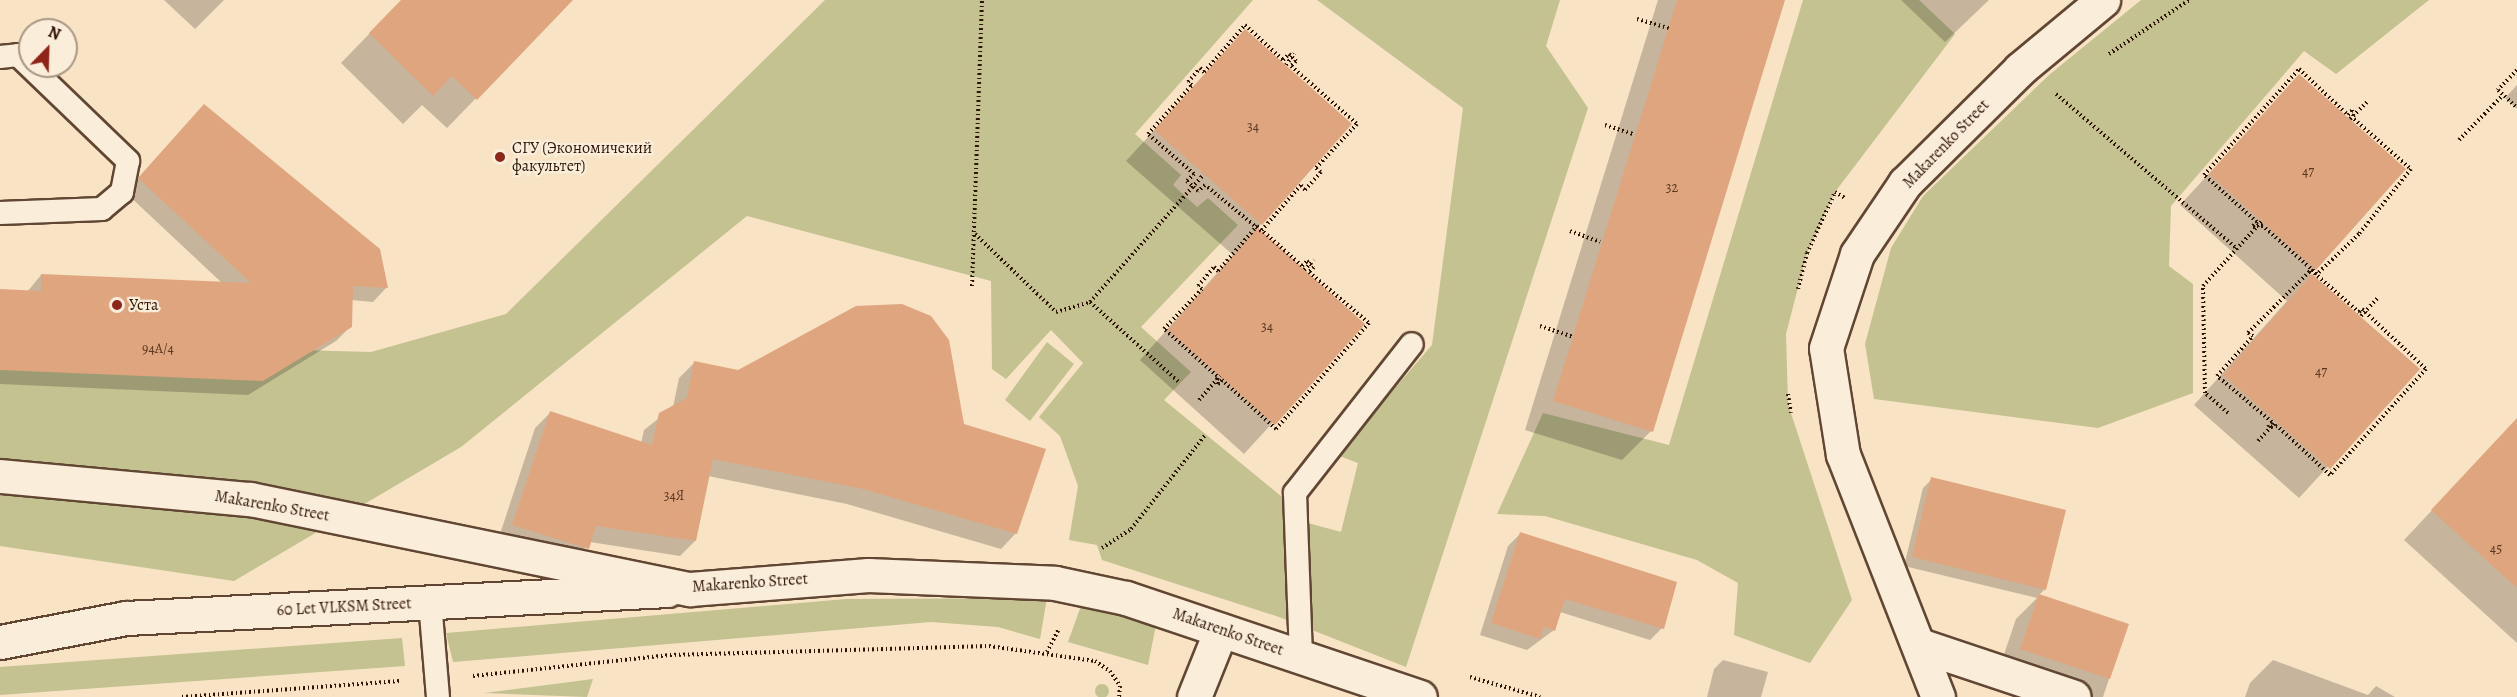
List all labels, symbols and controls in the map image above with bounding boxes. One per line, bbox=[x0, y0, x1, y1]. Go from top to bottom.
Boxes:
north arrow bbox=[18, 18, 78, 78]
text: N bbox=[45, 21, 64, 46]
street label: Makarenko Street bbox=[1899, 96, 1993, 192]
house number: 34 bbox=[1247, 119, 1259, 135]
place label: СГУ (Экономичекий факультет) bbox=[512, 138, 652, 176]
marker: СГУ (Экономичекий факультет) bbox=[493, 150, 507, 164]
house number: 47 bbox=[2302, 164, 2314, 180]
house number: 32 bbox=[1666, 180, 1678, 196]
place label: Уста bbox=[129, 295, 158, 315]
marker: Уста bbox=[110, 298, 124, 312]
house number: 34 bbox=[1261, 319, 1273, 335]
house number: 94А/4 bbox=[142, 341, 174, 357]
house number: 47 bbox=[2315, 364, 2327, 380]
street label: Makarenko Street bbox=[213, 486, 331, 526]
house number: 34Я bbox=[664, 488, 684, 504]
house number: 45 bbox=[2490, 541, 2502, 557]
street label: Makarenko Street bbox=[691, 569, 809, 597]
street label: 60 Let VLKSM Street bbox=[276, 594, 412, 620]
street label: Makarenko Street bbox=[1170, 604, 1286, 660]

